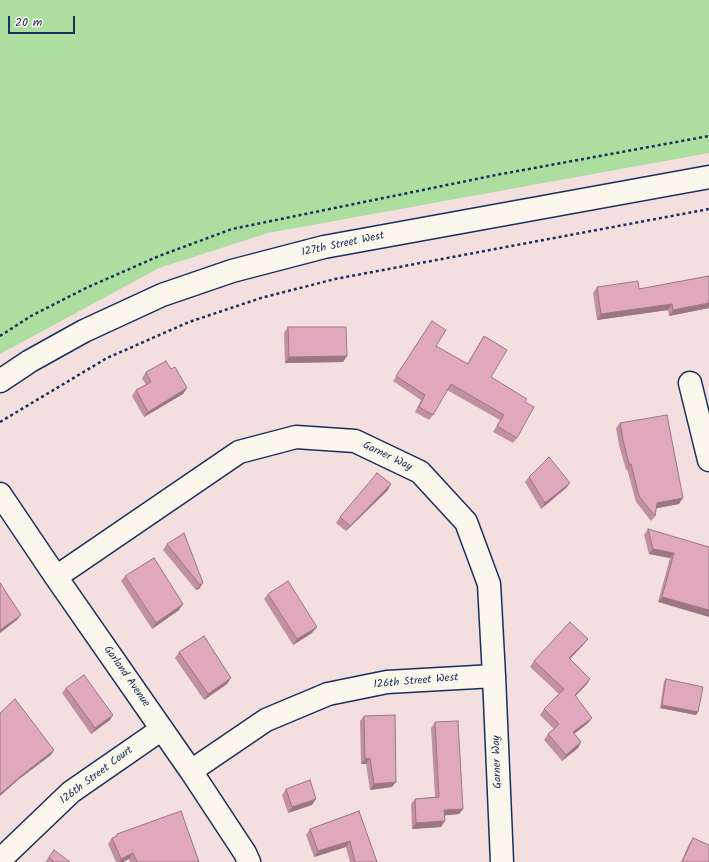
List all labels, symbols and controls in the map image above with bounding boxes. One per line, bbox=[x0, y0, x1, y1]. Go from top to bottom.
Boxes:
scale bar bbox=[10, 8, 77, 34]
text: 20 m bbox=[15, 13, 42, 32]
street label: 127th Street West bbox=[300, 230, 386, 260]
street label: Garner Way bbox=[360, 439, 414, 475]
street label: Garland Avenue bbox=[100, 644, 152, 710]
street label: 126th Street West bbox=[373, 672, 459, 692]
street label: Garner Way bbox=[490, 735, 506, 789]
street label: 126th Street Court bbox=[58, 744, 136, 808]

